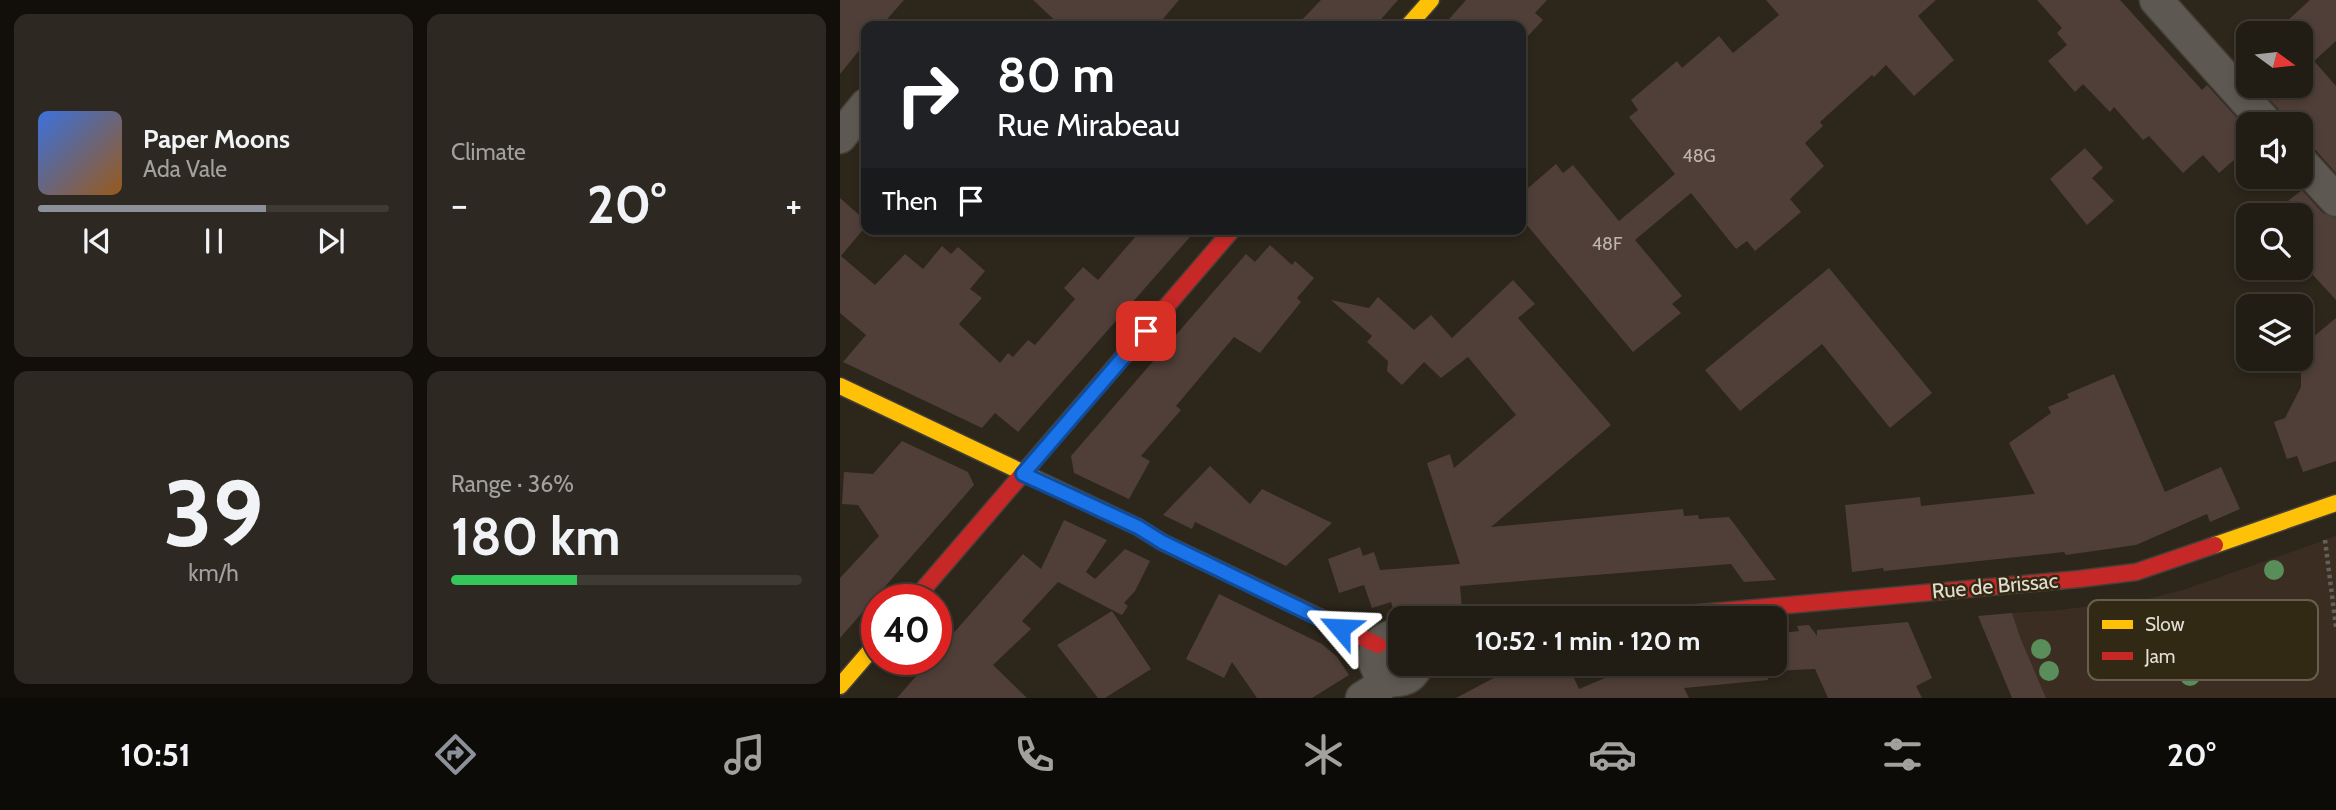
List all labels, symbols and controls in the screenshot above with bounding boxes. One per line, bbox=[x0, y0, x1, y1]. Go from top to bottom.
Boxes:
north arrow bbox=[2236, 21, 2314, 98]
map controls bbox=[2236, 21, 2313, 371]
text: 80 m bbox=[997, 45, 1115, 104]
icon: right bbox=[882, 49, 973, 140]
text: Rue Mirabeau bbox=[997, 105, 1180, 144]
button: sound bbox=[2236, 112, 2313, 189]
text: Paper Moons bbox=[143, 123, 290, 155]
text: Climate bbox=[451, 138, 526, 166]
house number: 48G bbox=[1682, 145, 1716, 167]
text: Ada Vale bbox=[143, 155, 227, 183]
text: 20° bbox=[587, 173, 666, 236]
text: − bbox=[451, 181, 468, 228]
text: + bbox=[785, 181, 802, 228]
icon: arrive bbox=[952, 182, 990, 220]
text: Then bbox=[882, 185, 938, 217]
button: search bbox=[2236, 203, 2313, 280]
icon: previous bbox=[78, 222, 116, 260]
icon: pause bbox=[195, 222, 233, 260]
icon: next bbox=[312, 222, 350, 260]
house number: 48F bbox=[1592, 233, 1623, 255]
button: layers bbox=[2236, 294, 2313, 371]
pin bbox=[1116, 301, 1176, 361]
icon: arrive bbox=[1127, 312, 1165, 350]
text: 39 bbox=[163, 458, 264, 569]
text: Range · 36% bbox=[451, 470, 574, 498]
text: 180 km bbox=[451, 505, 620, 568]
text: km/h bbox=[188, 559, 239, 587]
street label: Rue de Brissac bbox=[1931, 568, 2059, 603]
speed limit sign: 40 bbox=[861, 584, 952, 675]
position arrow bbox=[1303, 591, 1377, 665]
legend bbox=[2088, 600, 2318, 680]
text: Slow bbox=[2145, 613, 2185, 636]
text: 10:52 · 1 min · 120 m bbox=[1475, 625, 1700, 657]
text: Jam bbox=[2144, 645, 2175, 668]
icon: directions bbox=[431, 730, 480, 779]
icon: music bbox=[720, 730, 769, 779]
icon: phone bbox=[1010, 730, 1059, 779]
icon: climate bbox=[1299, 730, 1348, 779]
icon: car bbox=[1588, 730, 1637, 779]
icon: filters bbox=[1878, 730, 1927, 779]
text: 10:51 bbox=[120, 735, 191, 774]
text: 20° bbox=[2167, 735, 2216, 774]

